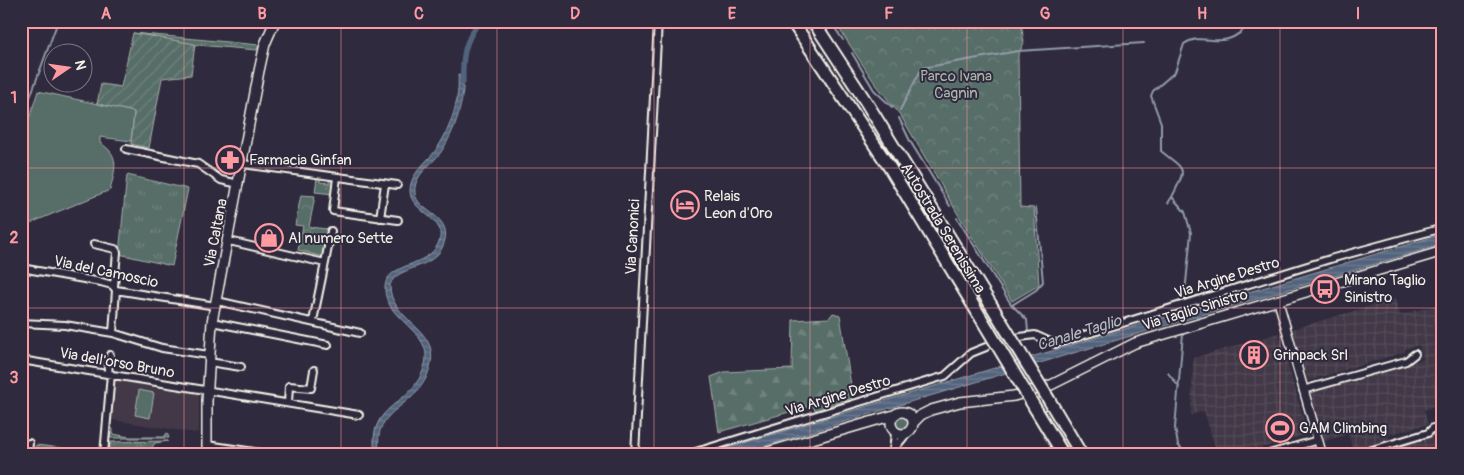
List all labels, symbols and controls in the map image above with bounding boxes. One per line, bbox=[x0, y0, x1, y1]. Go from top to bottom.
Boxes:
text: A bbox=[101, 4, 112, 24]
text: B bbox=[257, 4, 267, 24]
text: C bbox=[414, 4, 424, 24]
text: D bbox=[570, 4, 580, 24]
text: E bbox=[728, 4, 737, 24]
text: F bbox=[884, 4, 894, 24]
text: G bbox=[1040, 4, 1051, 24]
text: H bbox=[1197, 4, 1207, 24]
text: I bbox=[1356, 4, 1360, 24]
north arrow bbox=[42, 42, 92, 92]
text: N bbox=[71, 59, 90, 72]
park label: Parco Ivana Cagnin bbox=[920, 67, 992, 103]
text: 1 bbox=[11, 88, 17, 108]
pharmacy icon: Farmacia Ginfan bbox=[215, 145, 245, 175]
place label: Farmacia Ginfan bbox=[249, 151, 352, 170]
street label: Autostrada Serenissima bbox=[897, 159, 990, 297]
place label: Relais Leon d'Oro bbox=[704, 187, 772, 223]
hotel icon: Relais Leon d'Oro bbox=[670, 190, 700, 220]
street label: Via Caltana bbox=[200, 197, 232, 269]
street label: Via Canonici bbox=[622, 198, 644, 275]
shop icon: Al numero Sette bbox=[254, 223, 284, 253]
text: 2 bbox=[10, 228, 19, 248]
place label: Al numero Sette bbox=[288, 229, 393, 248]
street label: Via del Camoscio bbox=[52, 252, 160, 292]
street label: Via Argine Destro bbox=[1172, 253, 1282, 303]
place label: Mirano Taglio Sinistro bbox=[1344, 271, 1426, 307]
bus stop icon: Mirano Taglio Sinistro bbox=[1310, 274, 1340, 304]
street label: Via Taglio Sinistro bbox=[1140, 285, 1250, 335]
water label: Canale Taglio bbox=[1034, 310, 1125, 355]
building icon: Grinpack Srl bbox=[1239, 340, 1269, 370]
street label: Via dell'orso Bruno bbox=[58, 344, 176, 382]
place label: Grinpack Srl bbox=[1273, 346, 1348, 365]
text: 3 bbox=[10, 368, 19, 388]
street label: Via Argine Destro bbox=[783, 371, 893, 421]
sports icon: GAM Climbing bbox=[1265, 413, 1295, 443]
place label: GAM Climbing bbox=[1299, 419, 1387, 438]

